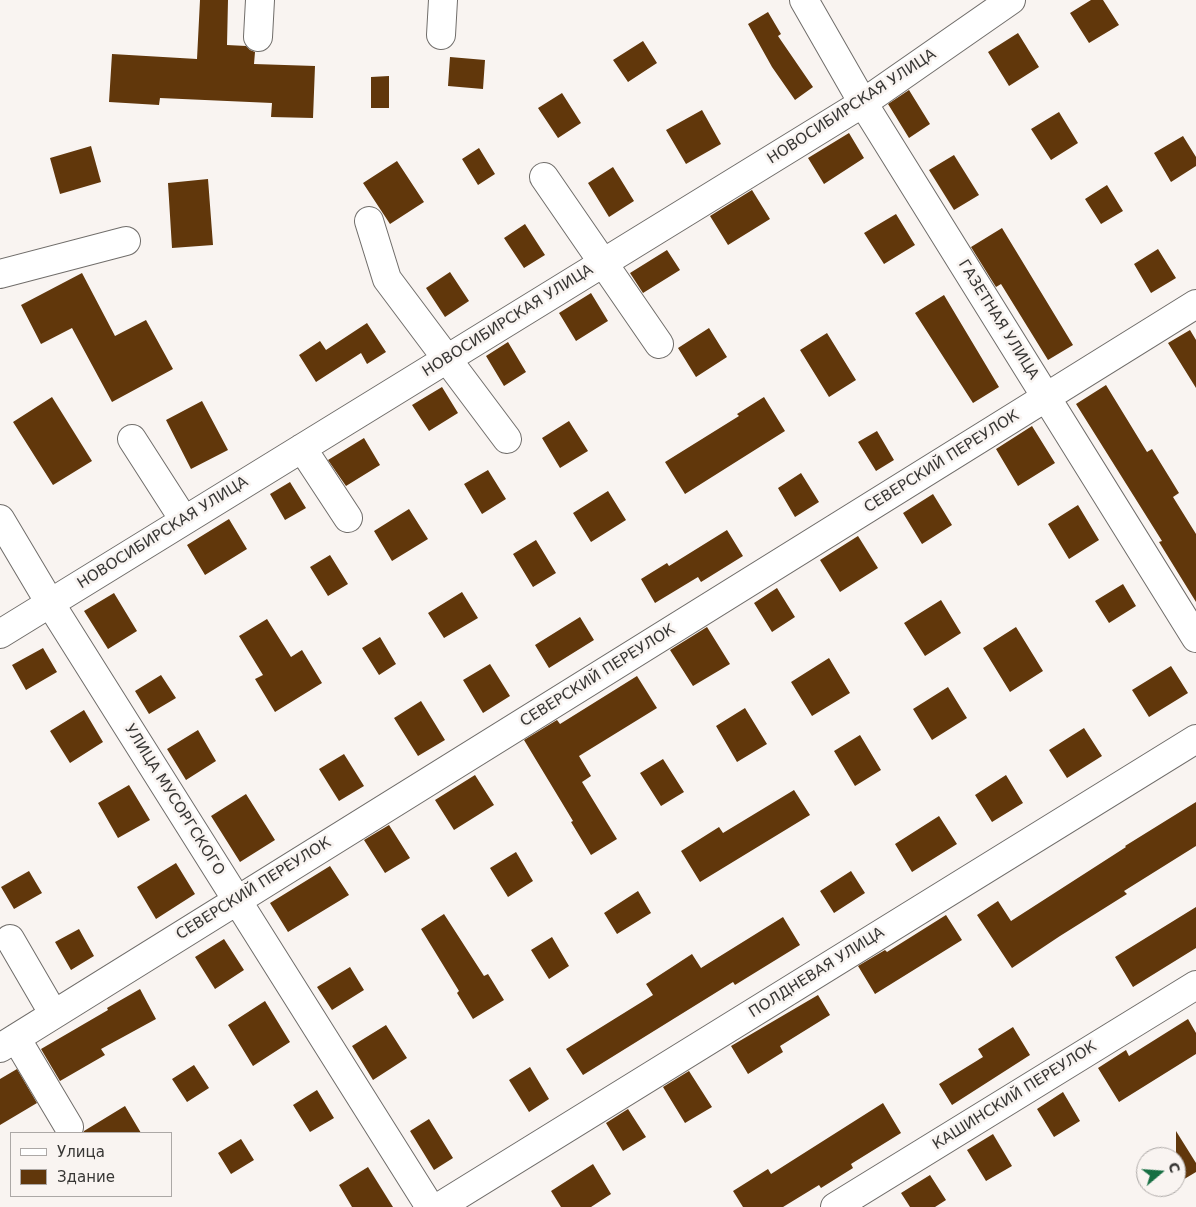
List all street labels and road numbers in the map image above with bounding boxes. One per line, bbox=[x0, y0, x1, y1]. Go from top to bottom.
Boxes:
street label: НОВОСИБИРСКАЯ УЛИЦА bbox=[764, 46, 940, 168]
street label: ГАЗЕТНАЯ УЛИЦА bbox=[954, 257, 1042, 383]
street label: НОВОСИБИРСКАЯ УЛИЦА bbox=[419, 261, 597, 381]
street label: СЕВЕРСКИЙ ПЕРЕУЛОК bbox=[861, 407, 1023, 517]
street label: НОВОСИБИРСКАЯ УЛИЦА bbox=[74, 473, 252, 593]
street label: СЕВЕРСКИЙ ПЕРЕУЛОК bbox=[517, 621, 679, 731]
street label: УЛИЦА МУСОРГСКОГО bbox=[120, 721, 228, 879]
street label: СЕВЕРСКИЙ ПЕРЕУЛОК bbox=[173, 834, 335, 944]
street label: ПОЛДНЕВАЯ УЛИЦА bbox=[746, 924, 888, 1022]
street label: КАШИНСКИЙ ПЕРЕУЛОК bbox=[930, 1038, 1100, 1154]

